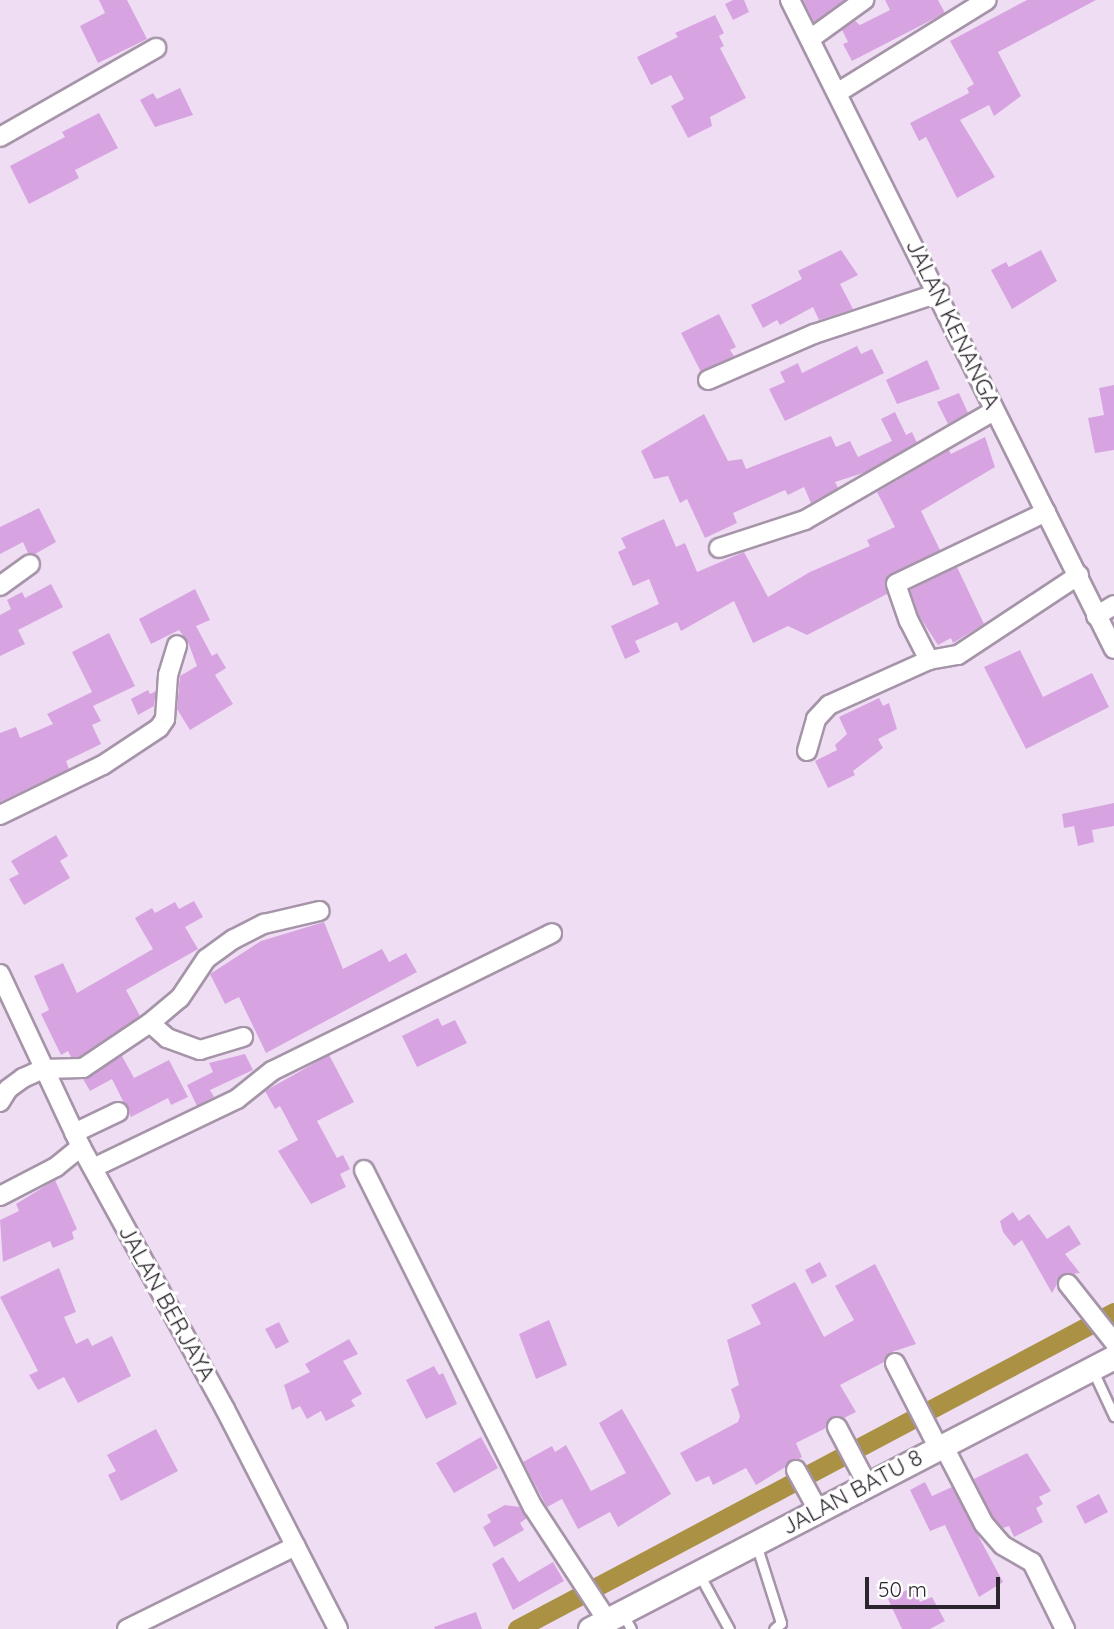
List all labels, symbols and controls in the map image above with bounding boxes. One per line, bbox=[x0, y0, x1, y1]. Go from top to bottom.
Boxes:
street label: JALAN KENANGA bbox=[900, 235, 1006, 413]
street label: JALAN BERJAYA bbox=[113, 1220, 221, 1386]
street label: JALAN BATU 8 bbox=[777, 1443, 927, 1541]
scale bar bbox=[869, 1562, 1004, 1606]
text: 50 m bbox=[878, 1576, 927, 1602]

